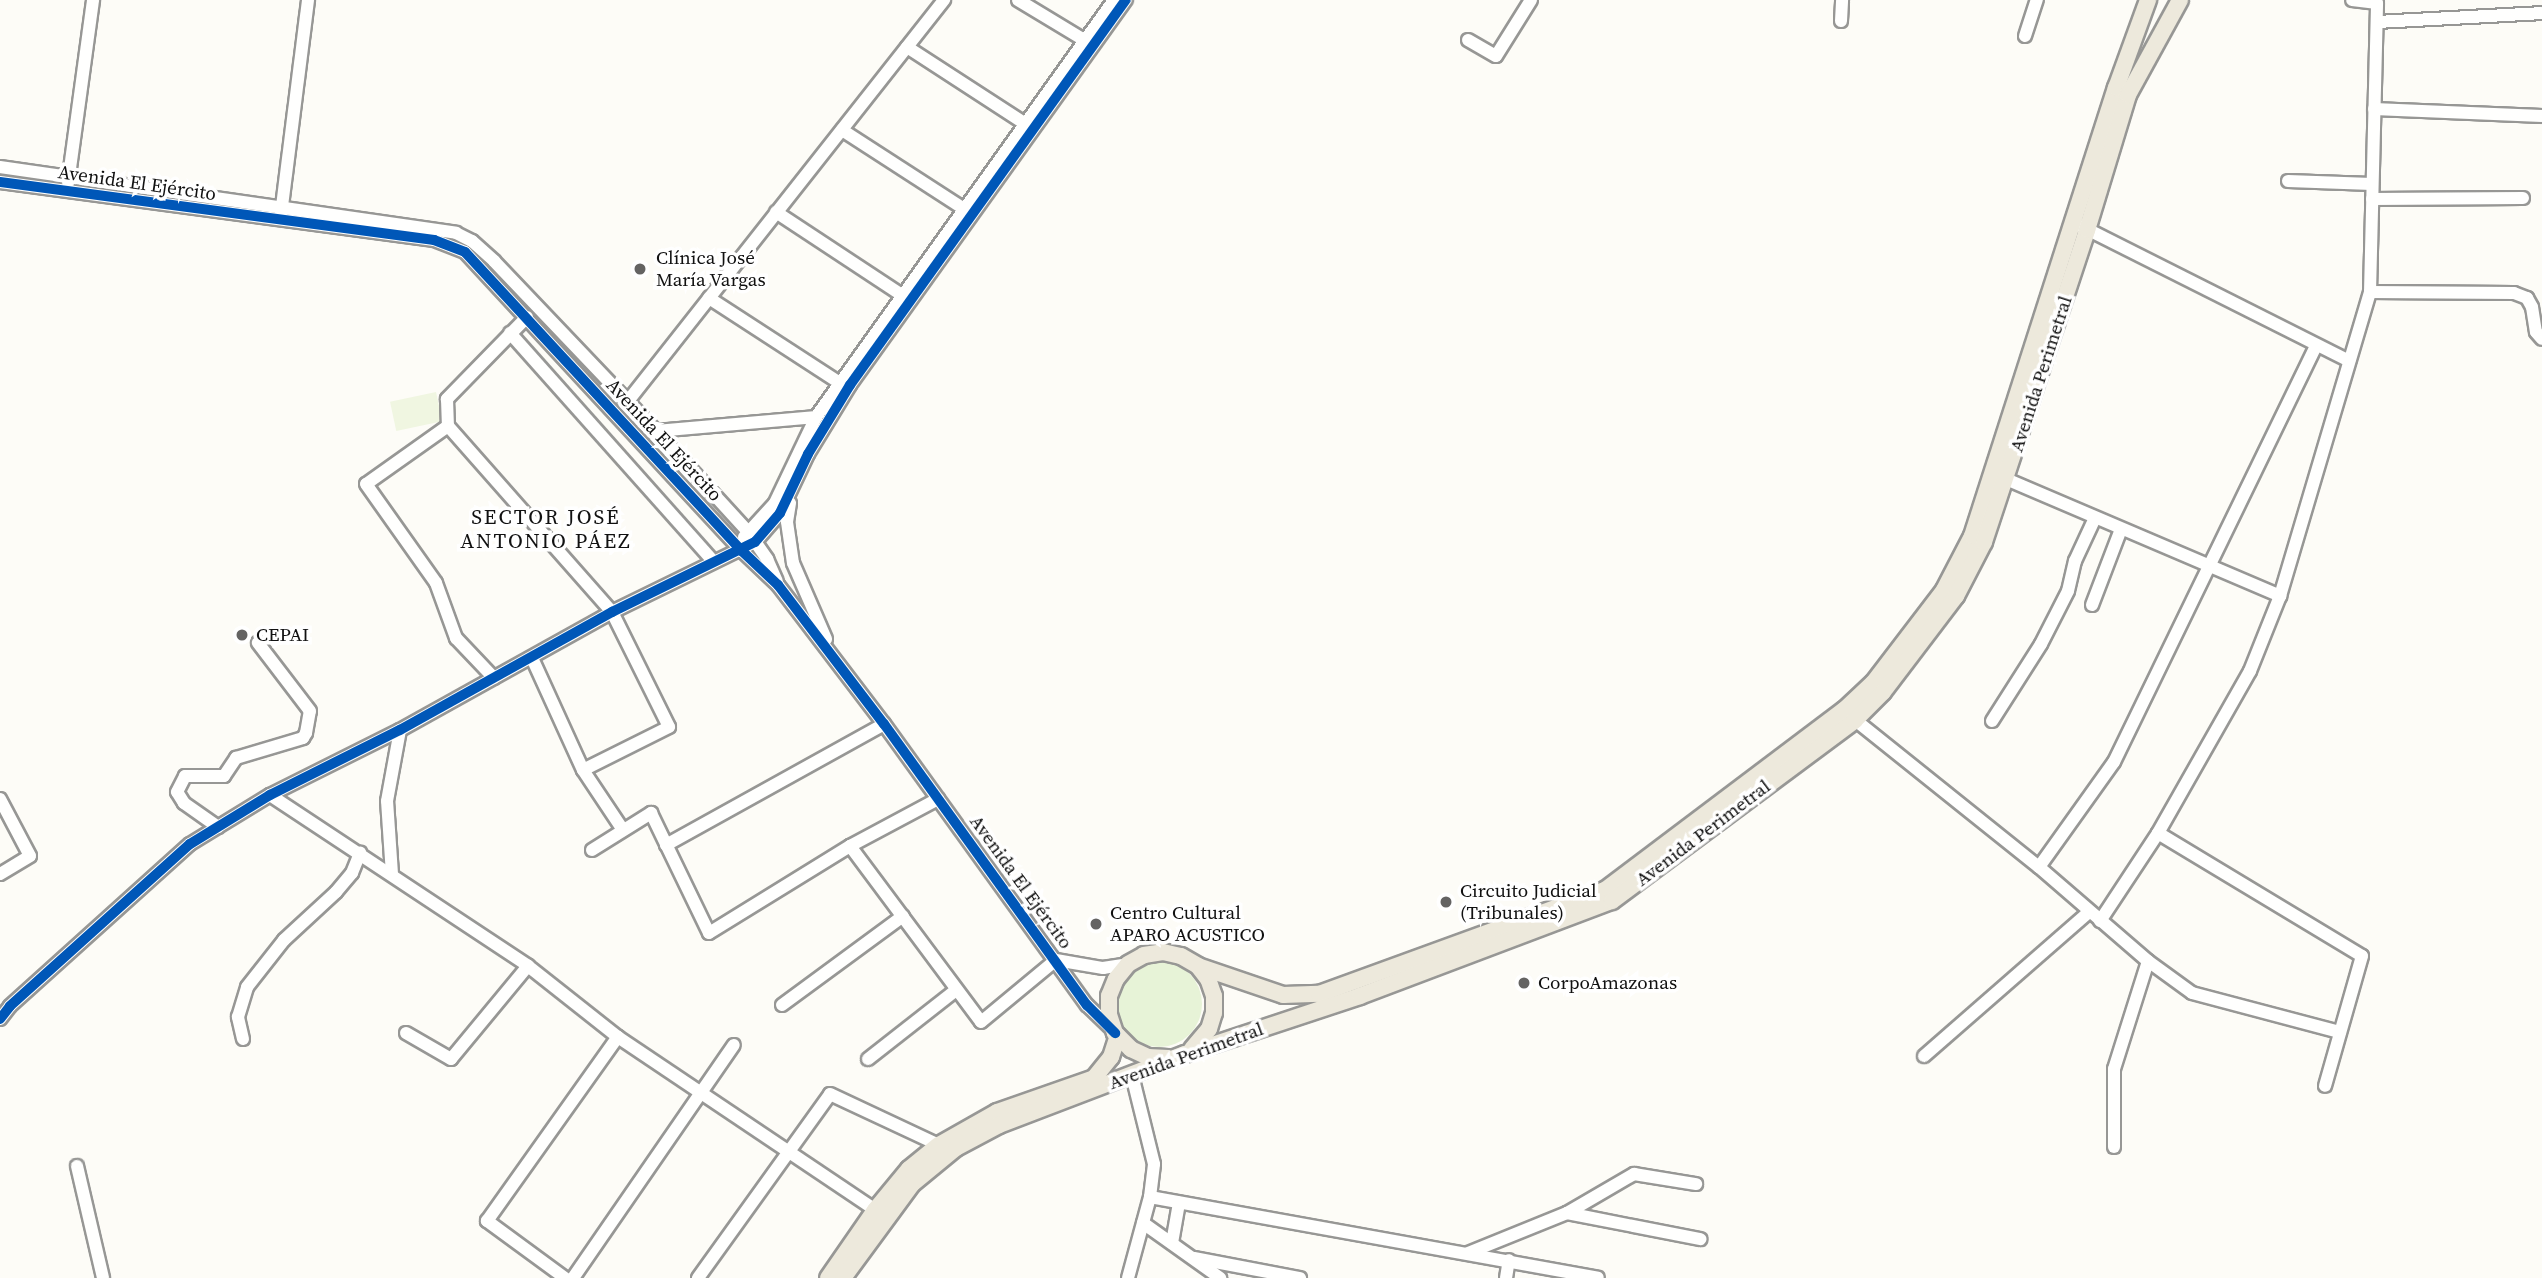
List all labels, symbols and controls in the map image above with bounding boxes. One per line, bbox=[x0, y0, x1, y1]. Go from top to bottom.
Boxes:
street label: Avenida El Ejército bbox=[56, 161, 218, 205]
place label: Clínica José María Vargas bbox=[656, 247, 766, 291]
marker: Clínica José María Vargas bbox=[630, 259, 650, 279]
street label: Avenida Perimetral bbox=[2005, 293, 2077, 455]
street label: Avenida El Ejército bbox=[601, 374, 727, 506]
district label: SECTOR JOSÉ ANTONIO PÁEZ bbox=[462, 504, 630, 554]
place label: CEPAI bbox=[256, 624, 309, 646]
marker: CEPAI bbox=[234, 627, 250, 643]
street label: Avenida Perimetral bbox=[1631, 775, 1775, 891]
street label: Avenida El Ejército bbox=[965, 811, 1077, 953]
place label: Circuito Judicial (Tribunales) bbox=[1460, 880, 1597, 924]
marker: Circuito Judicial (Tribunales) bbox=[1438, 894, 1454, 910]
place label: Centro Cultural APARO ACUSTICO bbox=[1110, 902, 1265, 946]
marker: Centro Cultural APARO ACUSTICO bbox=[1088, 916, 1104, 932]
place label: CorpoAmazonas bbox=[1538, 972, 1677, 994]
marker: CorpoAmazonas bbox=[1516, 975, 1532, 991]
street label: Avenida Perimetral bbox=[1106, 1017, 1266, 1095]

